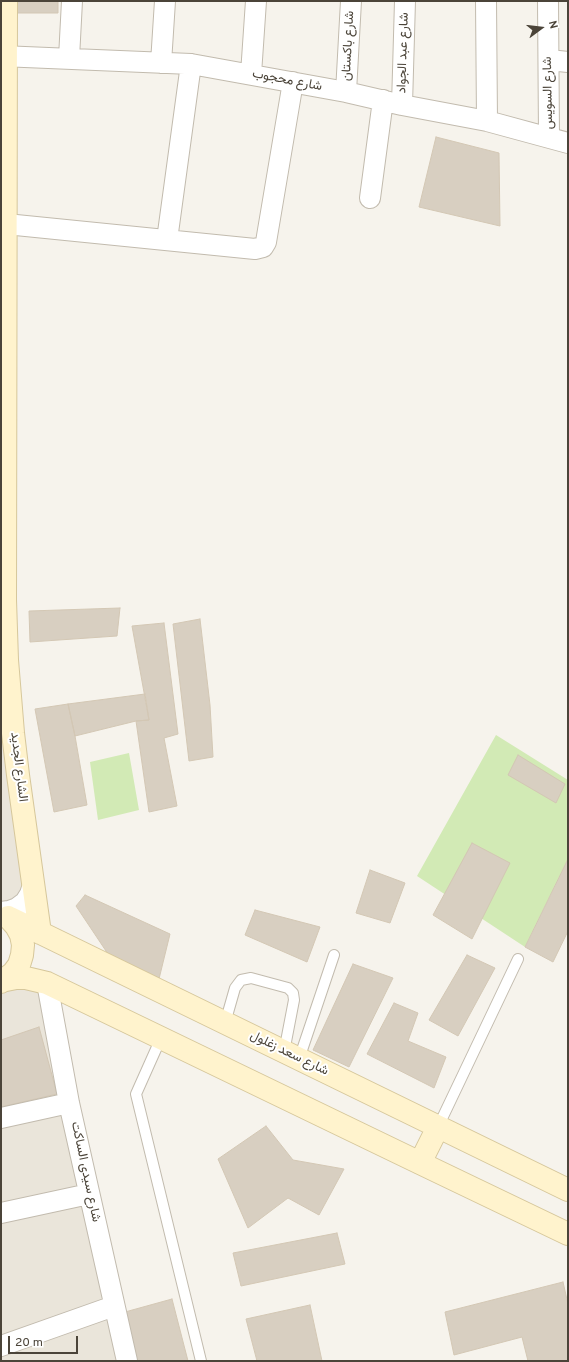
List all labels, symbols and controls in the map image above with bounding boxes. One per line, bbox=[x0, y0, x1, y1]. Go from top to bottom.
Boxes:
north arrow bbox=[521, 8, 561, 48]
street label: شارع باكستان bbox=[339, 10, 359, 82]
street label: شارع عبد الجواد bbox=[395, 12, 413, 94]
text: N bbox=[545, 19, 560, 31]
street label: شارع السويس bbox=[541, 56, 557, 130]
street label: شارع محجوب bbox=[251, 67, 323, 95]
street label: الشارع الجديد bbox=[6, 731, 30, 803]
street label: شارع سعد زغلول bbox=[247, 1028, 331, 1080]
street label: شارع سيدى الساكت bbox=[67, 1120, 103, 1224]
scale bar bbox=[10, 1328, 80, 1354]
text: 20 m bbox=[15, 1335, 43, 1351]

